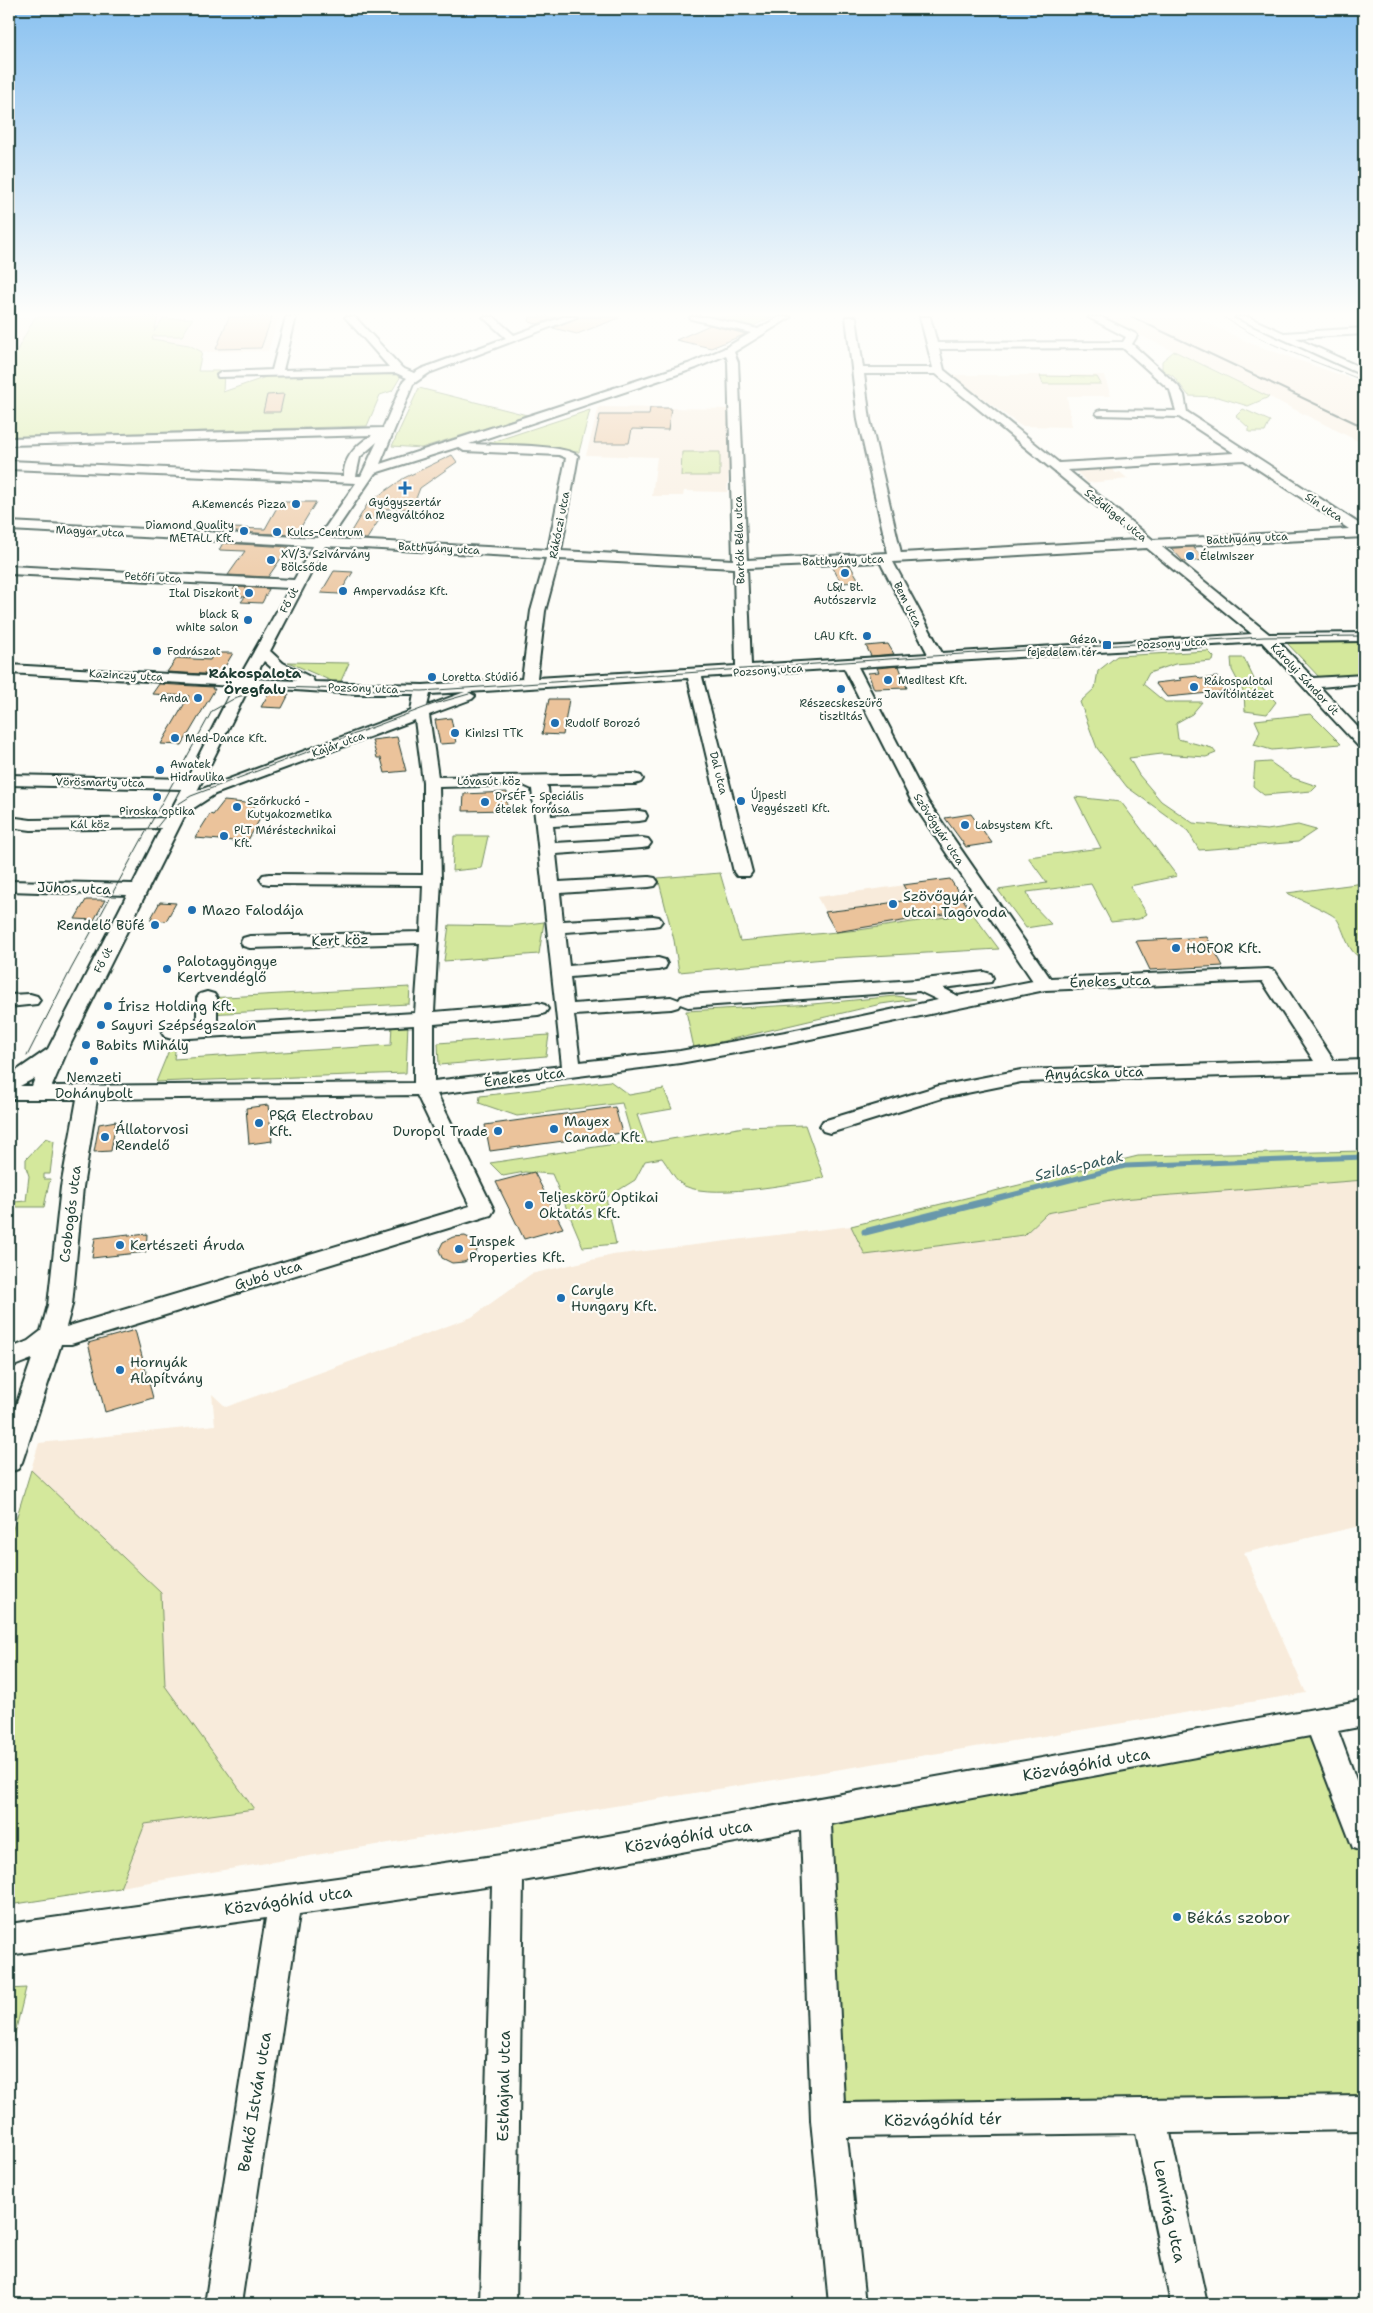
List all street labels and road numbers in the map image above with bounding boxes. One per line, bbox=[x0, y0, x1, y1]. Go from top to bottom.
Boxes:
street label: Sződliget utca bbox=[1081, 486, 1150, 545]
street label: Sín utca bbox=[1302, 489, 1346, 526]
street label: Rákóczi utca bbox=[546, 490, 573, 560]
street label: Bartók Béla utca bbox=[730, 495, 749, 584]
street label: Magyar utca bbox=[55, 522, 125, 541]
street label: Batthyány utca bbox=[1206, 529, 1288, 548]
street label: Batthyány utca bbox=[398, 539, 480, 558]
street label: Batthyány utca bbox=[802, 552, 884, 569]
street label: Petőfi utca bbox=[124, 569, 182, 586]
street label: Bem utca bbox=[890, 579, 925, 629]
street label: Fő út bbox=[277, 584, 302, 616]
street label: Pozsony utca bbox=[1136, 634, 1208, 653]
street label: Károlyi Sándor út bbox=[1267, 640, 1342, 719]
street label: Pozsony utca bbox=[732, 661, 804, 680]
street label: Kazinczy utca bbox=[88, 666, 164, 685]
street label: Pozsony utca bbox=[328, 680, 399, 697]
street label: Kajár utca bbox=[310, 728, 367, 761]
street label: Dal utca bbox=[706, 750, 731, 796]
street label: Vörösmarty utca bbox=[55, 774, 145, 791]
street label: Lóvasút köz bbox=[457, 774, 521, 789]
street label: Szövőgyár utca bbox=[910, 791, 967, 868]
street label: Kál köz bbox=[70, 817, 110, 832]
street label: Juhos utca bbox=[37, 878, 112, 898]
street label: Kert köz bbox=[311, 930, 369, 950]
street label: Fő út bbox=[91, 944, 116, 976]
street label: Énekes utca bbox=[1069, 971, 1151, 991]
street label: Anyácska utca bbox=[1044, 1062, 1144, 1084]
street label: Énekes utca bbox=[483, 1063, 566, 1091]
street label: Csobogós utca bbox=[55, 1164, 85, 1264]
street label: Gubó utca bbox=[232, 1256, 304, 1294]
street label: Közvágóhíd utca bbox=[1021, 1743, 1151, 1786]
street label: Közvágóhíd utca bbox=[623, 1815, 753, 1858]
street label: Közvágóhíd utca bbox=[223, 1881, 353, 1920]
street label: Benkő István utca bbox=[233, 2030, 276, 2174]
street label: Esthajnal utca bbox=[492, 2030, 515, 2142]
street label: Közvágóhíd tér bbox=[884, 2108, 1002, 2131]
street label: Lenvirág utca bbox=[1148, 2158, 1191, 2264]

